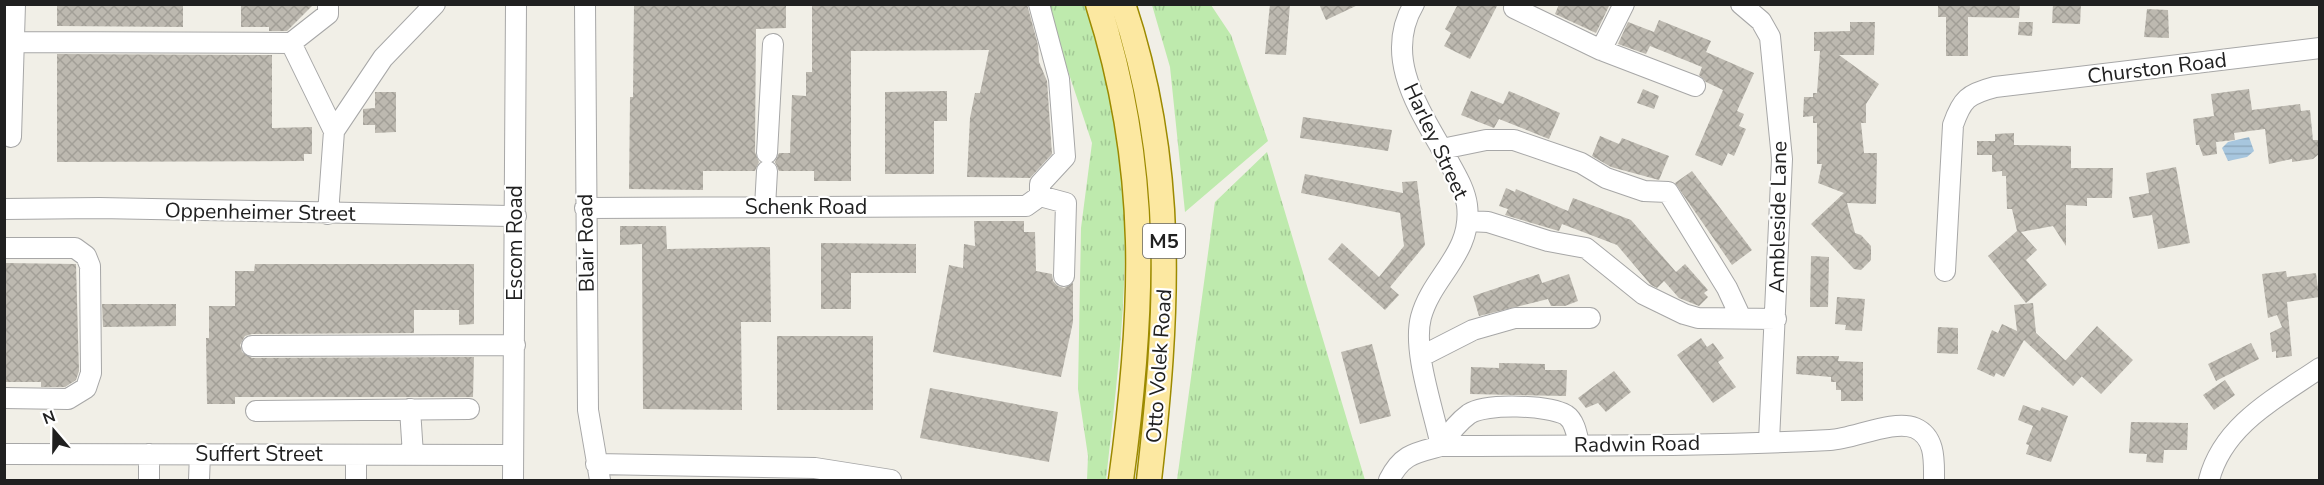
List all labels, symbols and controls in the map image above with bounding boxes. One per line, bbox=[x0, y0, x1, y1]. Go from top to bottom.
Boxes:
street label: Churston Road bbox=[2086, 46, 2228, 90]
street label: Harley Street bbox=[1397, 78, 1475, 204]
street label: Ambleside Lane bbox=[1763, 141, 1793, 293]
street label: Escom Road bbox=[501, 185, 529, 301]
street label: Schenk Road bbox=[745, 193, 867, 221]
street label: Blair Road bbox=[571, 194, 601, 292]
street label: Oppenheimer Street bbox=[164, 196, 356, 228]
road number: M5 bbox=[1143, 224, 1185, 258]
street label: Otto Volek Road bbox=[1140, 288, 1178, 444]
north arrow bbox=[24, 401, 84, 461]
text: N bbox=[40, 405, 59, 430]
street label: Radwin Road bbox=[1574, 429, 1700, 459]
street label: Suffert Street bbox=[195, 440, 323, 468]

